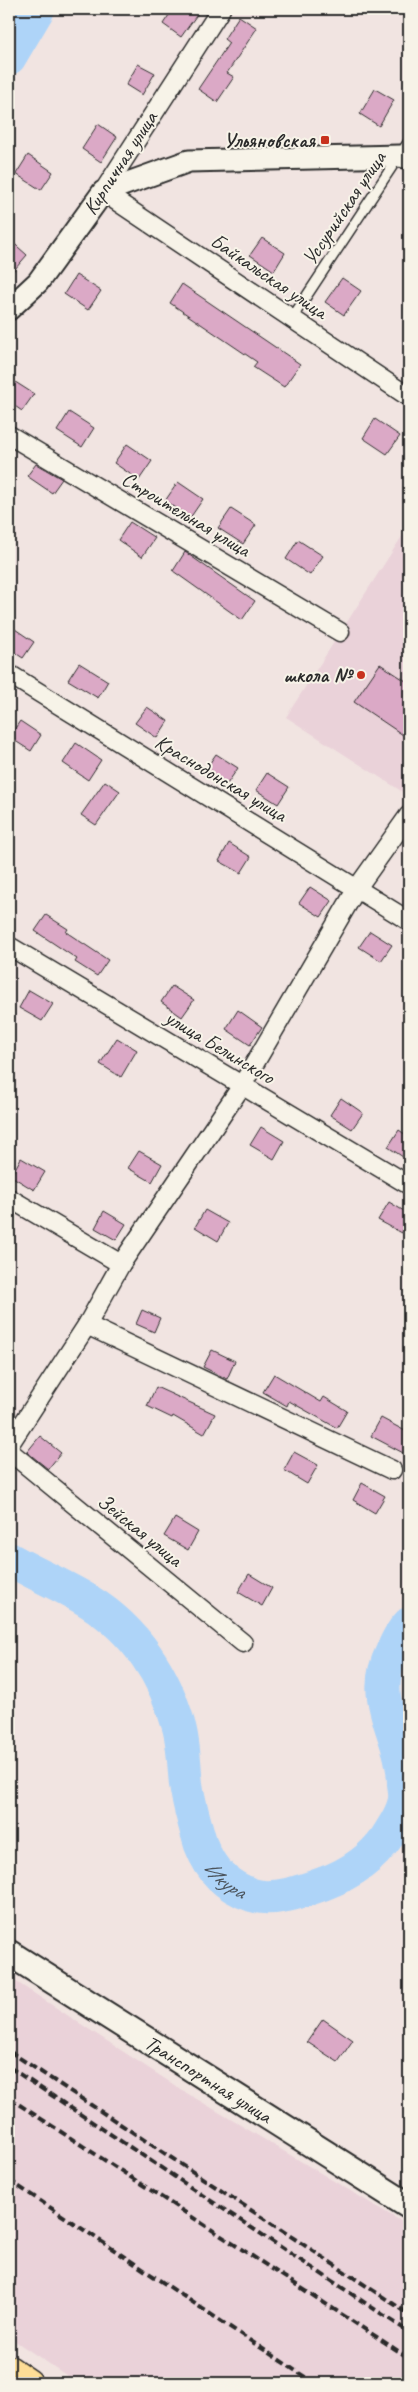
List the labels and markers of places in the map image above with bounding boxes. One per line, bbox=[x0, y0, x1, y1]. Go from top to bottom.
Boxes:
place label: Ульяновская bbox=[223, 127, 316, 153]
marker: Ульяновская bbox=[319, 134, 331, 146]
place label: школа № bbox=[283, 662, 355, 688]
marker: школа № bbox=[355, 669, 367, 681]

